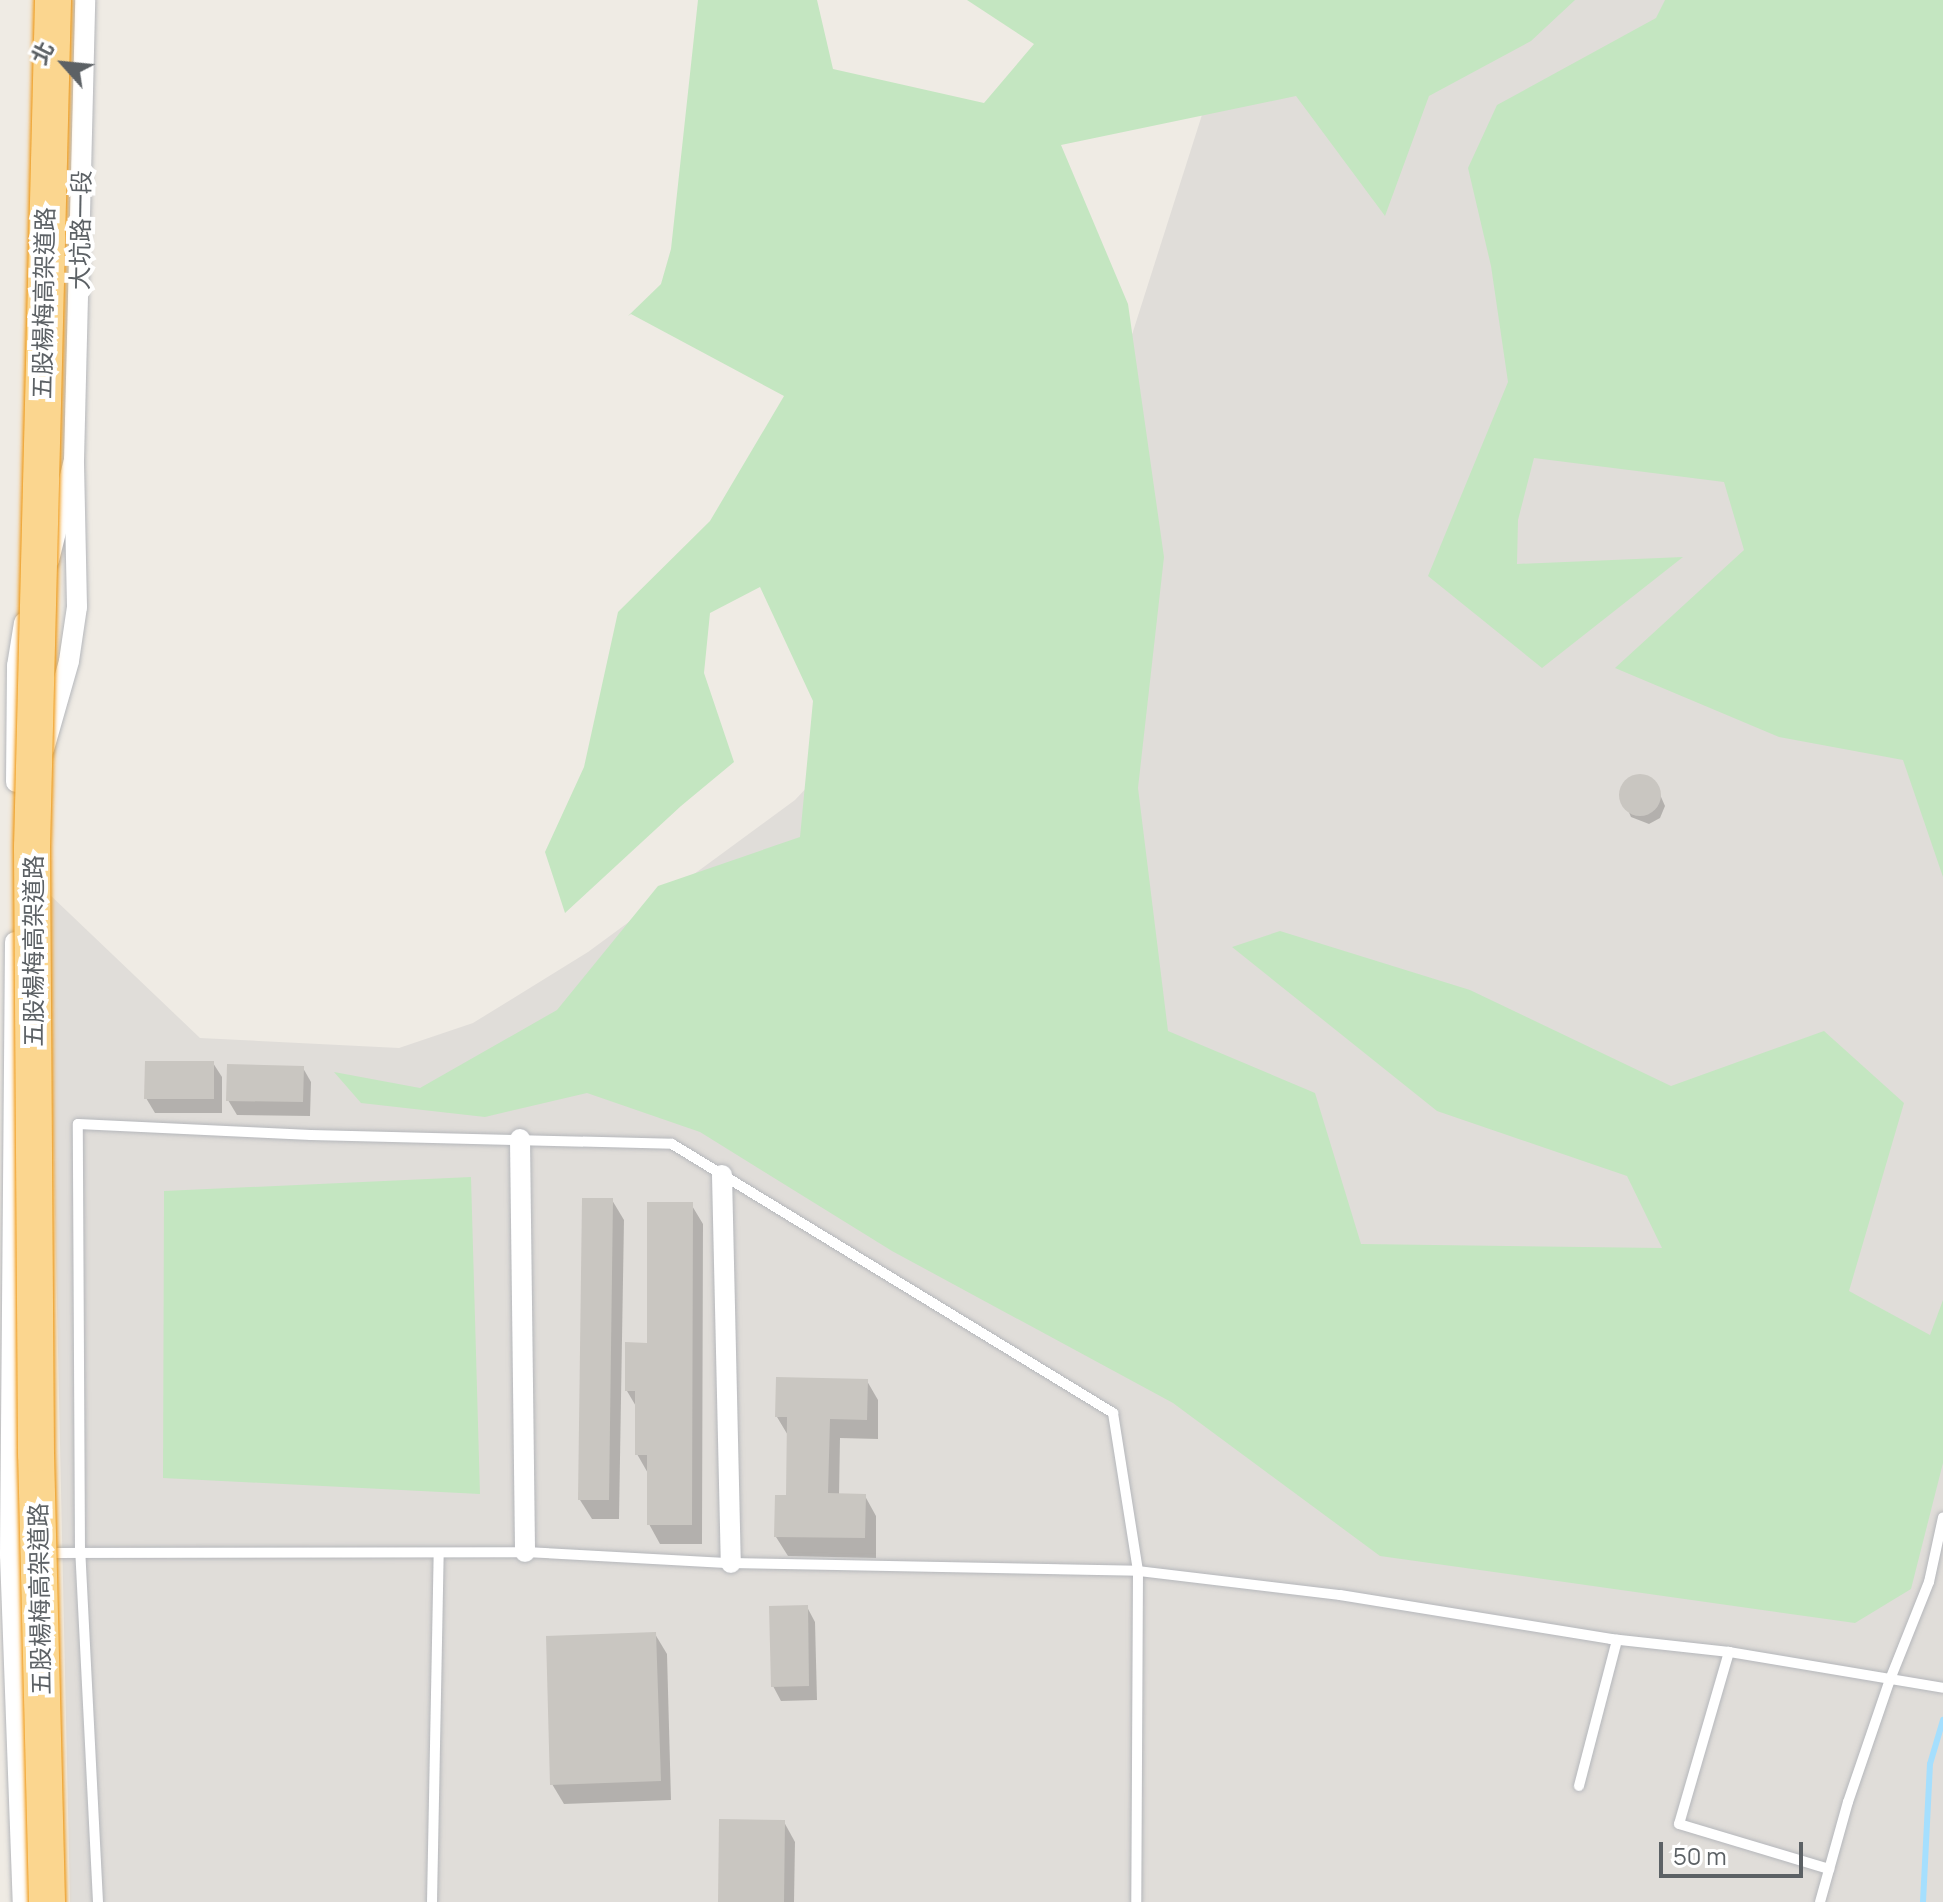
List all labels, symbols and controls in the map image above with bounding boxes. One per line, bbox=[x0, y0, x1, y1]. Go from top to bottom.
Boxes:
north arrow bbox=[24, 24, 104, 104]
text: 北 bbox=[24, 36, 61, 70]
street label: 大坑路一段 bbox=[65, 170, 95, 290]
street label: 五股楊梅高架道路 bbox=[27, 207, 59, 399]
street label: 五股楊梅高架道路 bbox=[19, 855, 47, 1047]
street label: 五股楊梅高架道路 bbox=[23, 1503, 55, 1695]
scale bar bbox=[1663, 1826, 1807, 1876]
text: 50 m bbox=[1673, 1839, 1727, 1872]

